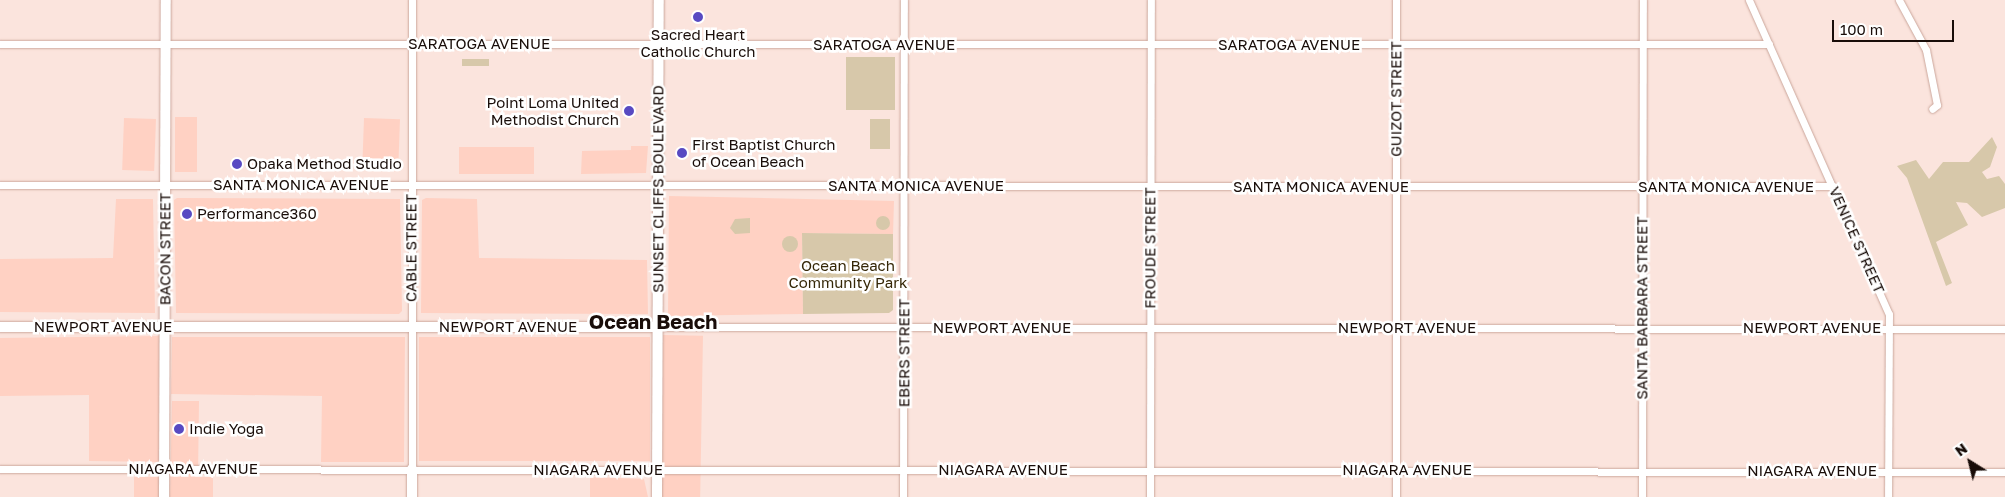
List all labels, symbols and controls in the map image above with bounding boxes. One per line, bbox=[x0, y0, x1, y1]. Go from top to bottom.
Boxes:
scale bar bbox=[1835, 10, 1958, 42]
marker: Sacred Heart Catholic Church bbox=[692, 11, 704, 23]
text: 100 m bbox=[1840, 20, 1883, 38]
place label: Sacred Heart Catholic Church bbox=[640, 25, 756, 60]
street label: SARATOGA AVENUE bbox=[408, 35, 550, 53]
street label: SARATOGA AVENUE bbox=[813, 36, 955, 54]
street label: SARATOGA AVENUE bbox=[1218, 36, 1360, 54]
street label: GUIZOT STREET bbox=[1387, 41, 1405, 157]
street label: SUNSET CLIFFS BOULEVARD bbox=[649, 85, 667, 293]
place label: Point Loma United Methodist Church bbox=[486, 93, 619, 128]
marker: Point Loma United Methodist Church bbox=[623, 105, 635, 117]
place label: First Baptist Church of Ocean Beach bbox=[692, 135, 836, 170]
marker: First Baptist Church of Ocean Beach bbox=[676, 147, 688, 159]
place label: Opaka Method Studio bbox=[247, 155, 402, 173]
marker: Opaka Method Studio bbox=[231, 158, 243, 170]
street label: SANTA MONICA AVENUE bbox=[213, 176, 389, 194]
street label: SANTA MONICA AVENUE bbox=[828, 177, 1004, 195]
street label: SANTA MONICA AVENUE bbox=[1233, 178, 1409, 196]
street label: SANTA MONICA AVENUE bbox=[1638, 178, 1814, 196]
street label: VENICE STREET bbox=[1825, 184, 1889, 296]
street label: FROUDE STREET bbox=[1141, 187, 1159, 309]
street label: BACON STREET bbox=[156, 193, 174, 305]
street label: CABLE STREET bbox=[402, 194, 420, 302]
place label: Performance360 bbox=[197, 205, 317, 223]
marker: Performance360 bbox=[181, 208, 193, 220]
street label: SANTA BARBARA STREET bbox=[1633, 216, 1651, 400]
park label: Ocean Beach Community Park bbox=[789, 256, 907, 291]
street label: EBERS STREET bbox=[895, 299, 913, 407]
district label: Ocean Beach bbox=[589, 309, 717, 333]
street label: NEWPORT AVENUE bbox=[34, 318, 172, 336]
street label: NEWPORT AVENUE bbox=[439, 318, 577, 336]
street label: NEWPORT AVENUE bbox=[933, 319, 1071, 337]
street label: NEWPORT AVENUE bbox=[1338, 319, 1476, 337]
street label: NEWPORT AVENUE bbox=[1743, 319, 1881, 337]
place label: Indie Yoga bbox=[189, 420, 264, 438]
marker: Indie Yoga bbox=[173, 423, 185, 435]
north arrow bbox=[1945, 437, 1995, 487]
text: N bbox=[1952, 439, 1970, 459]
street label: NIAGARA AVENUE bbox=[128, 460, 258, 478]
street label: NIAGARA AVENUE bbox=[533, 461, 663, 479]
street label: NIAGARA AVENUE bbox=[938, 461, 1068, 479]
street label: NIAGARA AVENUE bbox=[1342, 461, 1472, 479]
street label: NIAGARA AVENUE bbox=[1747, 462, 1877, 480]

